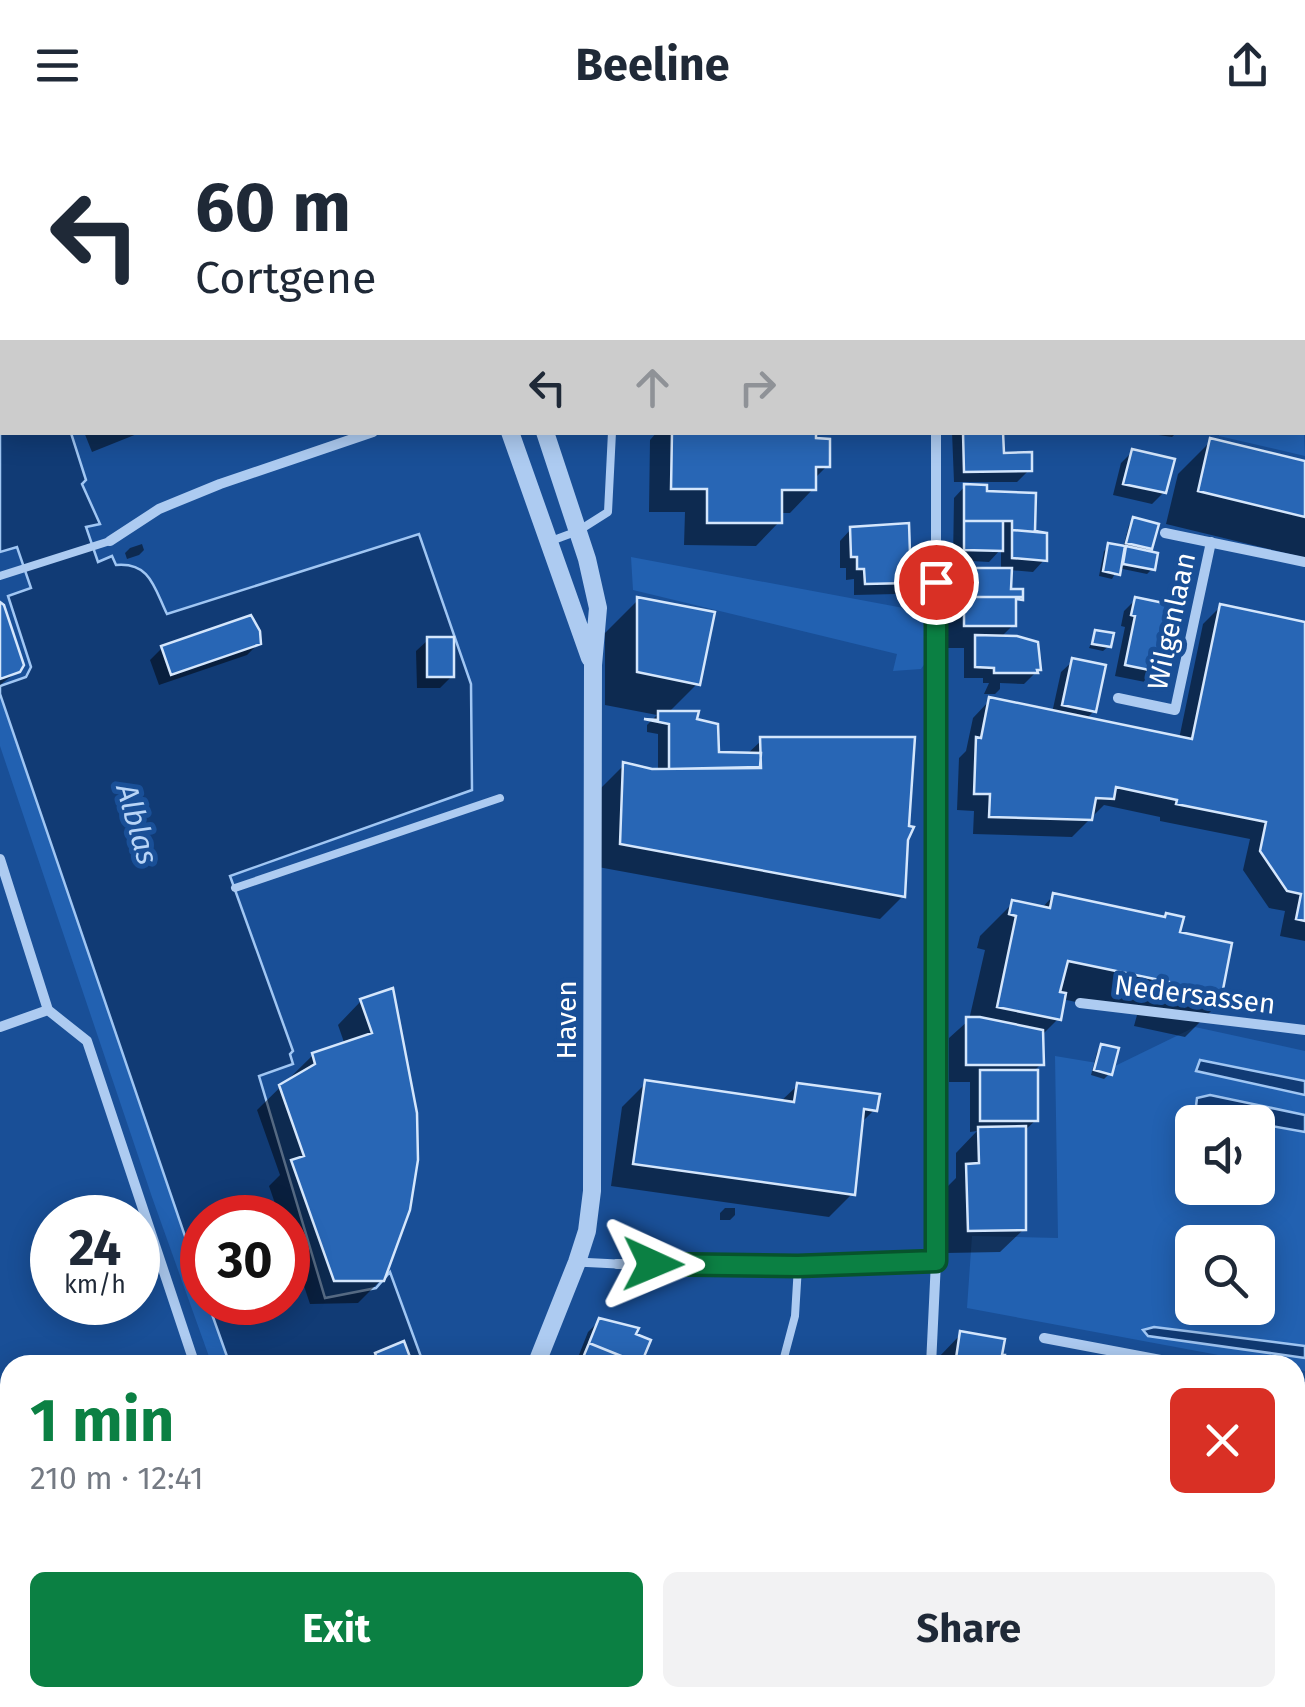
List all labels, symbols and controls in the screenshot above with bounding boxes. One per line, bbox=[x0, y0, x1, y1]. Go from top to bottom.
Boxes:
icon: menu bbox=[30, 38, 85, 93]
text: Beeline bbox=[575, 38, 730, 92]
icon: share bbox=[1220, 38, 1275, 93]
text: 60 m bbox=[195, 166, 351, 250]
icon: left bbox=[30, 170, 160, 300]
text: Cortgene bbox=[195, 251, 377, 305]
icon: left bbox=[520, 360, 575, 415]
icon: ahead bbox=[625, 360, 680, 415]
icon: right bbox=[730, 360, 785, 415]
pin bbox=[894, 540, 979, 625]
street label: Wilgenlaan bbox=[1141, 549, 1202, 693]
icon: arrive bbox=[909, 555, 964, 610]
water label: Alblas bbox=[108, 778, 166, 869]
street label: Nedersassen bbox=[1112, 968, 1277, 1021]
street label: Haven bbox=[550, 980, 583, 1060]
map controls bbox=[1175, 1105, 1275, 1325]
button: sound bbox=[1175, 1105, 1275, 1205]
speed limit sign: 30 bbox=[180, 1195, 310, 1325]
position arrow bbox=[601, 1212, 705, 1316]
text: 24 bbox=[69, 1218, 121, 1278]
button: search bbox=[1175, 1225, 1275, 1325]
text: km/h bbox=[64, 1270, 126, 1300]
text: 1 min bbox=[30, 1385, 174, 1457]
button: close bbox=[1170, 1388, 1275, 1493]
text: 210 m · 12:41 bbox=[30, 1459, 204, 1497]
button: Exit bbox=[30, 1572, 643, 1687]
button: Share bbox=[663, 1572, 1275, 1687]

